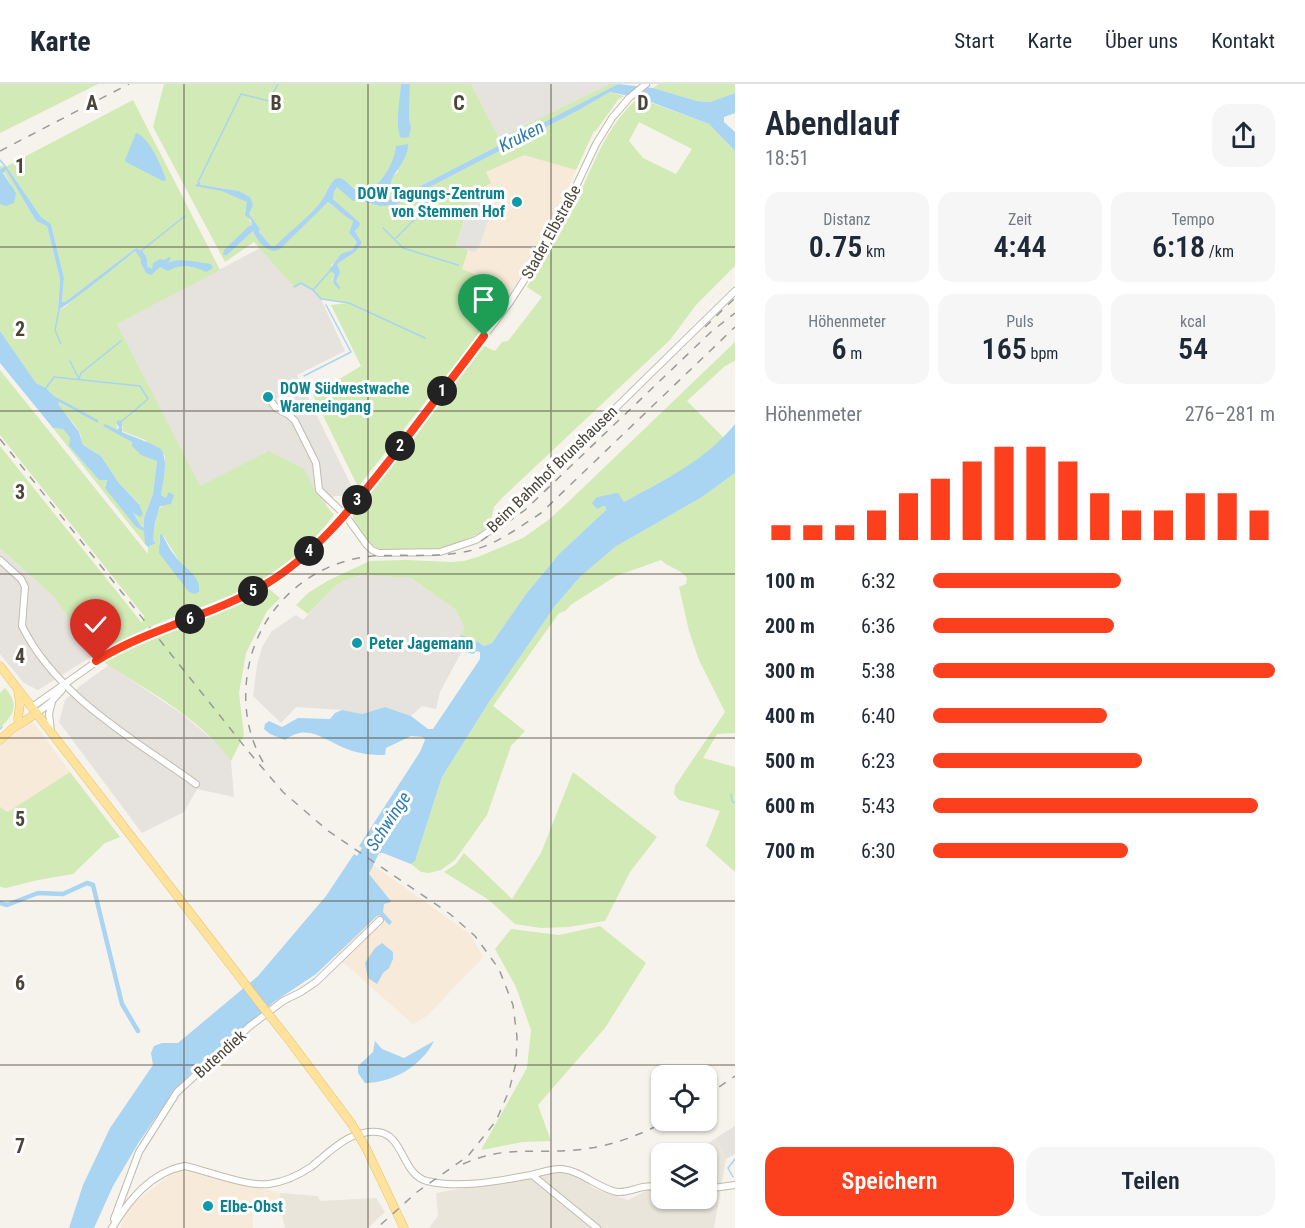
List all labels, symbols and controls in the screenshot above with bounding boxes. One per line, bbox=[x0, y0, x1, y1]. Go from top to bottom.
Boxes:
text: Karte bbox=[30, 25, 91, 58]
text: Start bbox=[954, 29, 995, 53]
text: Karte bbox=[1028, 29, 1072, 53]
text: Über uns bbox=[1105, 29, 1178, 53]
text: Kontakt bbox=[1211, 29, 1275, 53]
text: A bbox=[86, 91, 98, 115]
text: B bbox=[270, 91, 282, 115]
text: C bbox=[453, 91, 465, 115]
text: D bbox=[637, 91, 649, 115]
text: Abendlauf bbox=[765, 104, 900, 143]
button: share bbox=[1212, 104, 1275, 167]
water label: Kruken bbox=[495, 116, 547, 156]
text: 18:51 bbox=[765, 146, 809, 170]
text: 1 bbox=[15, 154, 25, 178]
street label: Stader Elbstraße bbox=[517, 182, 585, 282]
place label: DOW Tagungs-Zentrum von Stemmen Hof bbox=[357, 184, 506, 221]
marker: DOW Tagungs-Zentrum von Stemmen Hof bbox=[510, 195, 524, 209]
text: Distanz bbox=[823, 210, 871, 229]
text: Zeit bbox=[1008, 210, 1032, 229]
text: Tempo bbox=[1171, 210, 1215, 229]
text: 0.75 bbox=[809, 229, 862, 264]
text: 4:44 bbox=[993, 229, 1047, 264]
text: 6:18 bbox=[1152, 229, 1205, 264]
text: km bbox=[862, 242, 885, 261]
text: /km bbox=[1205, 242, 1234, 261]
pin bbox=[458, 274, 509, 336]
icon: arrive bbox=[467, 283, 500, 316]
text: Höhenmeter bbox=[808, 312, 886, 331]
text: Puls bbox=[1006, 312, 1034, 331]
text: kcal bbox=[1180, 312, 1206, 331]
text: 2 bbox=[15, 317, 25, 341]
text: 6 bbox=[832, 331, 847, 366]
text: 165 bbox=[982, 331, 1027, 366]
text: 54 bbox=[1178, 331, 1208, 366]
text: m bbox=[847, 344, 862, 363]
text: bpm bbox=[1027, 344, 1058, 363]
pin: 1 bbox=[427, 376, 457, 406]
place label: DOW Südwestwache Wareneingang bbox=[280, 379, 410, 416]
text: 1 bbox=[438, 381, 446, 400]
marker: DOW Südwestwache Wareneingang bbox=[261, 390, 275, 404]
street label: Beim Bahnhof Brunshausen bbox=[483, 402, 621, 536]
text: Höhenmeter bbox=[765, 402, 862, 426]
text: 276–281 m bbox=[1185, 402, 1275, 426]
pin: 2 bbox=[385, 431, 415, 461]
text: 2 bbox=[396, 436, 404, 455]
text: 3 bbox=[15, 480, 25, 504]
pin: 3 bbox=[342, 485, 372, 515]
text: 3 bbox=[353, 490, 361, 509]
pin: 4 bbox=[294, 536, 324, 566]
text: 4 bbox=[305, 541, 313, 560]
text: 100 m bbox=[765, 569, 815, 593]
text: 6:32 bbox=[861, 569, 895, 593]
pin: 5 bbox=[238, 576, 268, 606]
text: 5 bbox=[249, 581, 257, 600]
pin bbox=[70, 599, 121, 661]
pin: 6 bbox=[175, 604, 205, 634]
icon: check bbox=[79, 608, 112, 641]
text: 6 bbox=[186, 609, 194, 628]
text: 200 m bbox=[765, 614, 815, 638]
text: 6:36 bbox=[861, 614, 895, 638]
place label: Peter Jagemann bbox=[369, 634, 474, 653]
marker: Peter Jagemann bbox=[350, 636, 364, 650]
text: 4 bbox=[15, 644, 25, 668]
text: 300 m bbox=[765, 659, 815, 683]
text: 5:38 bbox=[861, 659, 895, 683]
text: 400 m bbox=[765, 704, 815, 728]
text: 6:40 bbox=[861, 704, 895, 728]
text: 500 m bbox=[765, 749, 815, 773]
text: 6:23 bbox=[861, 749, 895, 773]
water label: Schwinge bbox=[361, 788, 415, 854]
text: 600 m bbox=[765, 794, 815, 818]
text: 5:43 bbox=[861, 794, 895, 818]
text: 5 bbox=[15, 807, 25, 831]
text: 700 m bbox=[765, 839, 815, 863]
text: 6:30 bbox=[861, 839, 895, 863]
text: 6 bbox=[15, 971, 25, 995]
street label: Butendiek bbox=[190, 1025, 250, 1082]
map controls bbox=[651, 1065, 717, 1209]
button: locate bbox=[651, 1065, 717, 1131]
text: 7 bbox=[15, 1134, 25, 1158]
button: layers bbox=[651, 1143, 717, 1209]
button: Speichern bbox=[765, 1147, 1014, 1216]
button: Teilen bbox=[1026, 1147, 1275, 1216]
place label: Elbe-Obst bbox=[220, 1197, 283, 1216]
marker: Elbe-Obst bbox=[201, 1199, 215, 1213]

